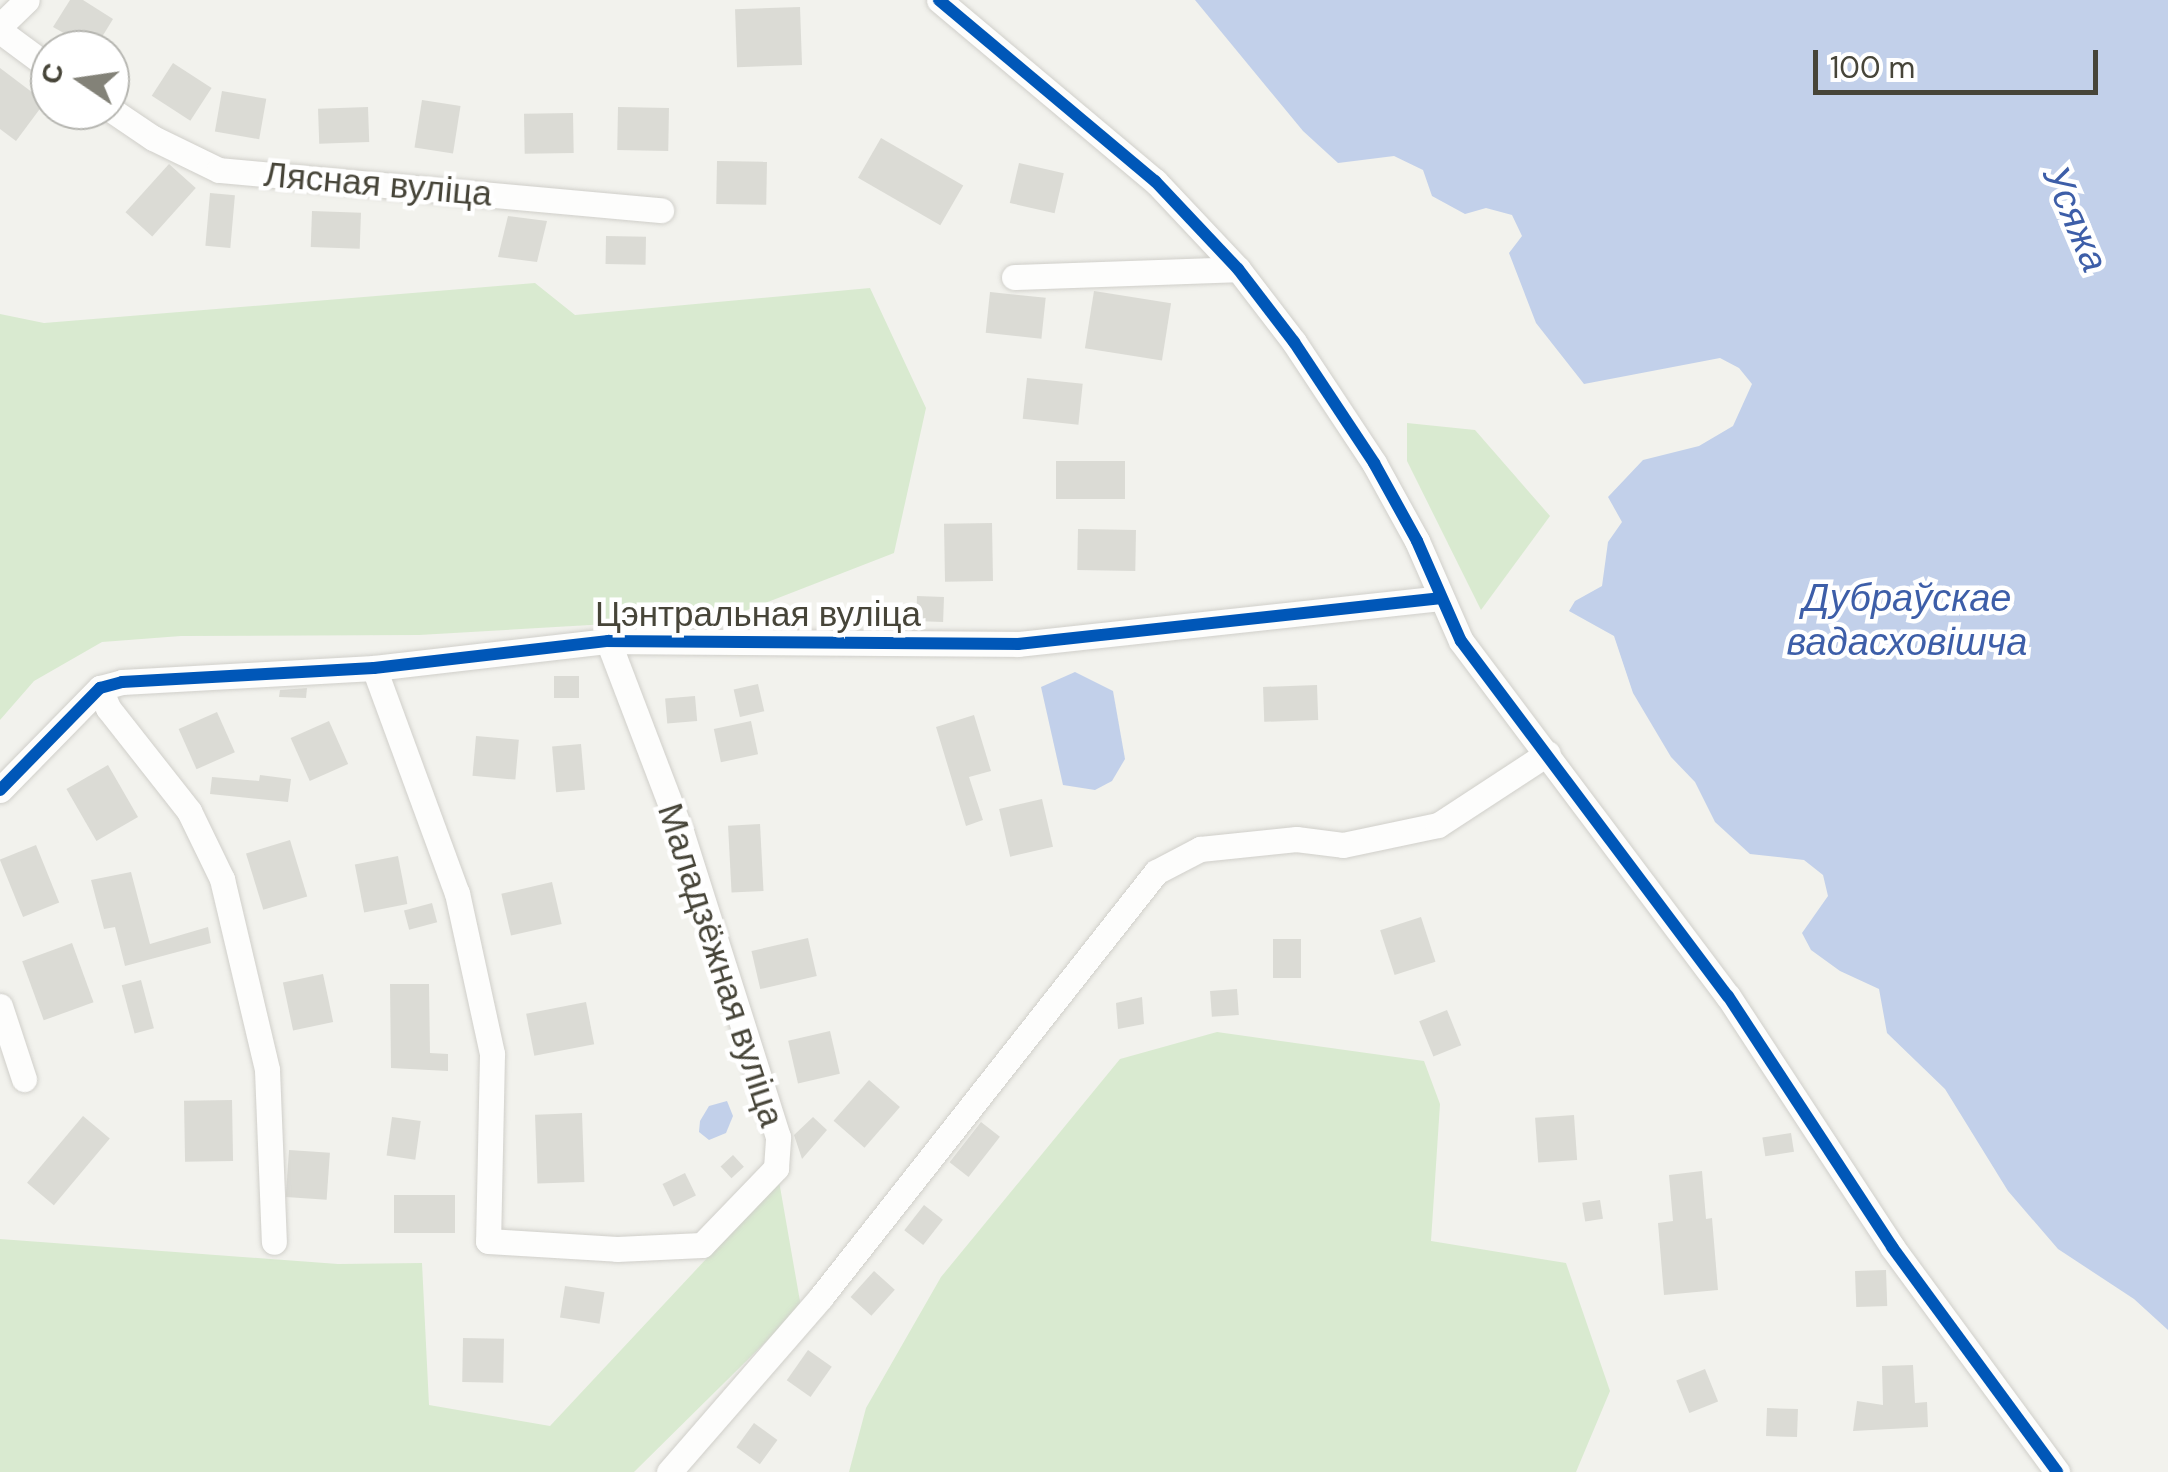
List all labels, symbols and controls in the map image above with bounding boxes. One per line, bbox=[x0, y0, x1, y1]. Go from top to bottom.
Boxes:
north arrow bbox=[30, 30, 130, 130]
scale bar bbox=[1818, 30, 2103, 92]
text: 100 m bbox=[1830, 48, 1915, 87]
text: С bbox=[32, 60, 73, 88]
street label: Лясная вуліца bbox=[262, 153, 494, 215]
water label: Усяжа bbox=[2033, 159, 2117, 279]
water label: Дубраўскае вадасховішча bbox=[1787, 576, 2027, 666]
street label: Цэнтральная вуліца bbox=[595, 593, 921, 635]
street label: Маладзёжная вуліца bbox=[649, 798, 793, 1132]

